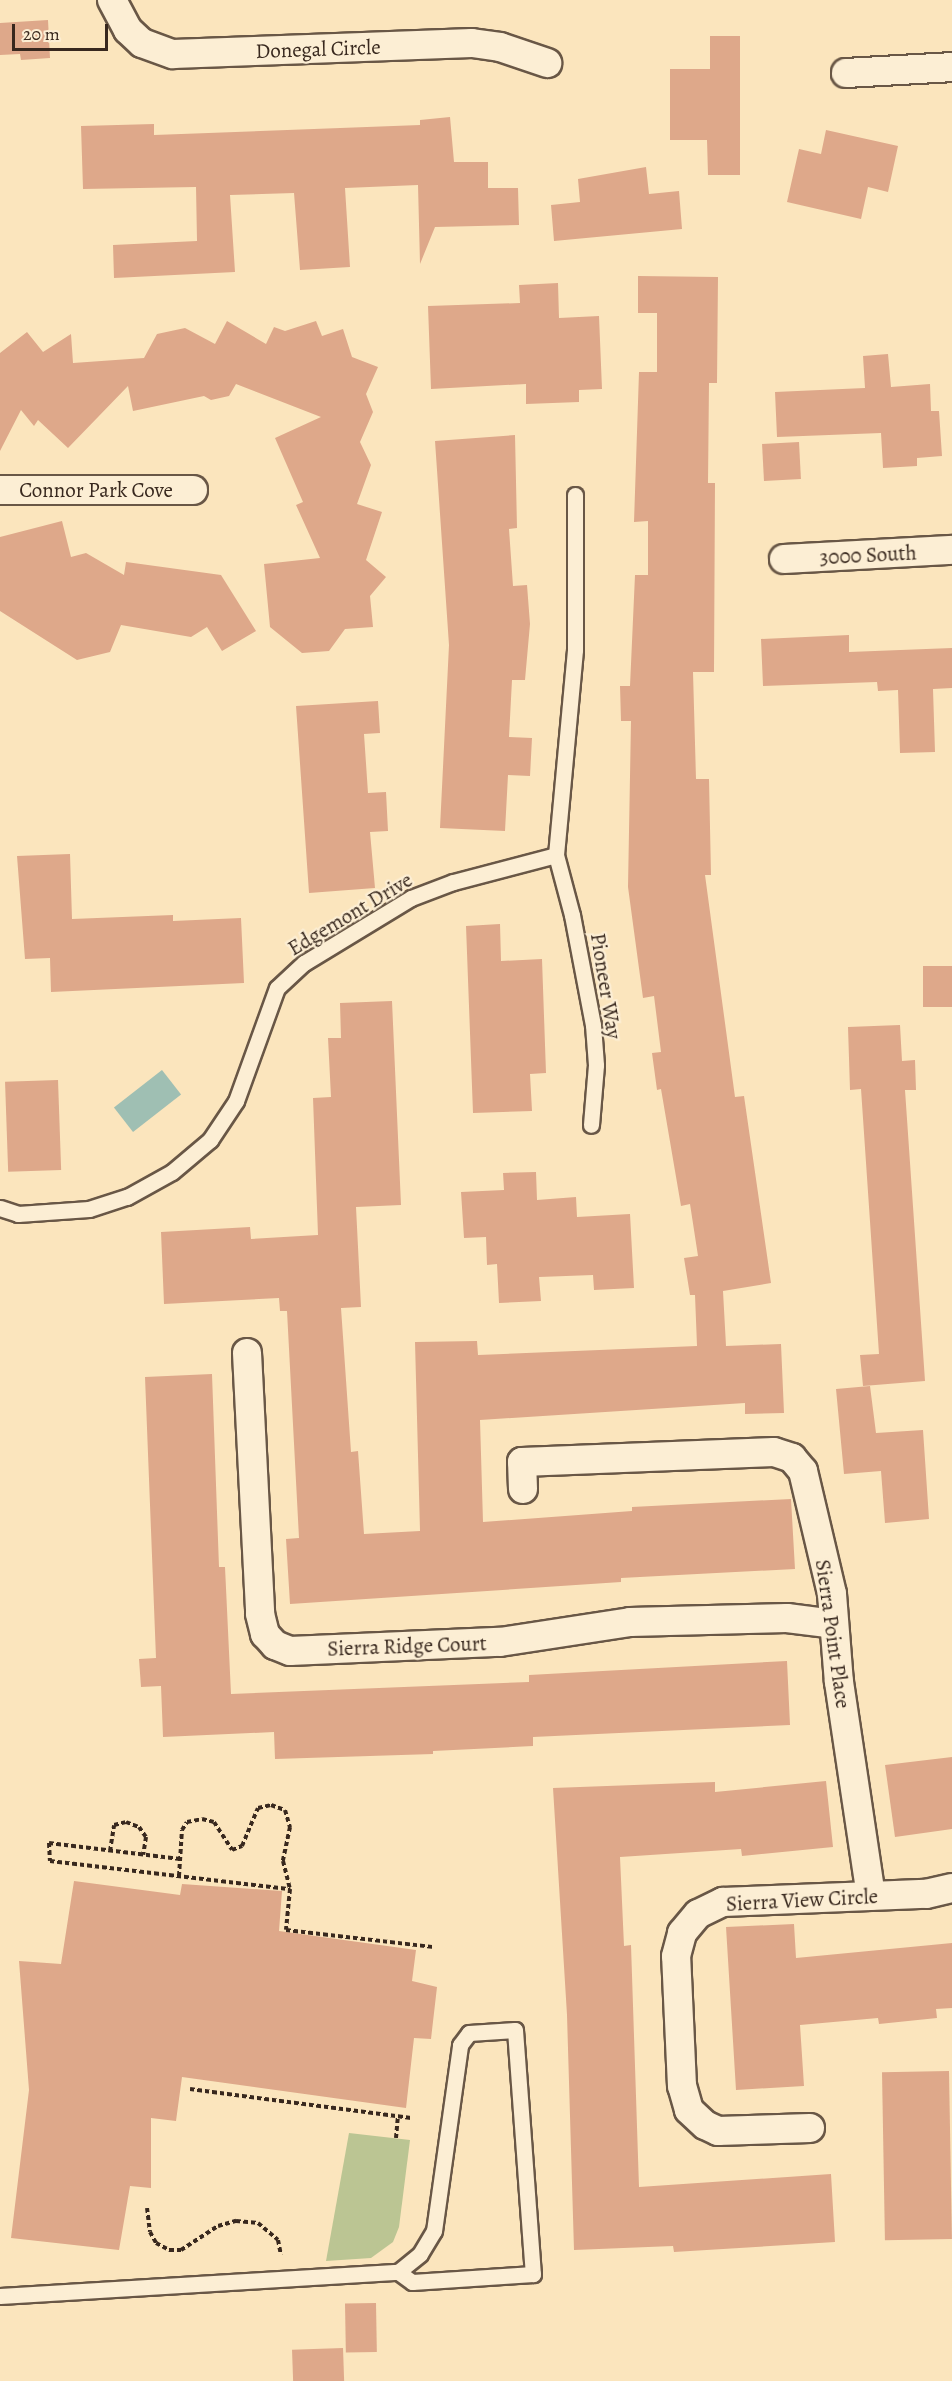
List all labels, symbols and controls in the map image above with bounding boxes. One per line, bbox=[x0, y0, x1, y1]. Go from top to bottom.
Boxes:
scale bar bbox=[15, 12, 111, 50]
text: 20 m bbox=[23, 22, 60, 46]
street label: Donegal Circle bbox=[255, 34, 381, 64]
street label: Connor Park Cove bbox=[19, 477, 173, 503]
street label: 3000 South bbox=[819, 540, 917, 570]
street label: Edgemont Drive bbox=[283, 867, 417, 961]
street label: Pioneer Way bbox=[585, 931, 627, 1041]
street label: Sierra Point Place bbox=[810, 1558, 856, 1710]
street label: Sierra Ridge Court bbox=[327, 1631, 487, 1661]
street label: Sierra View Circle bbox=[725, 1883, 879, 1917]

